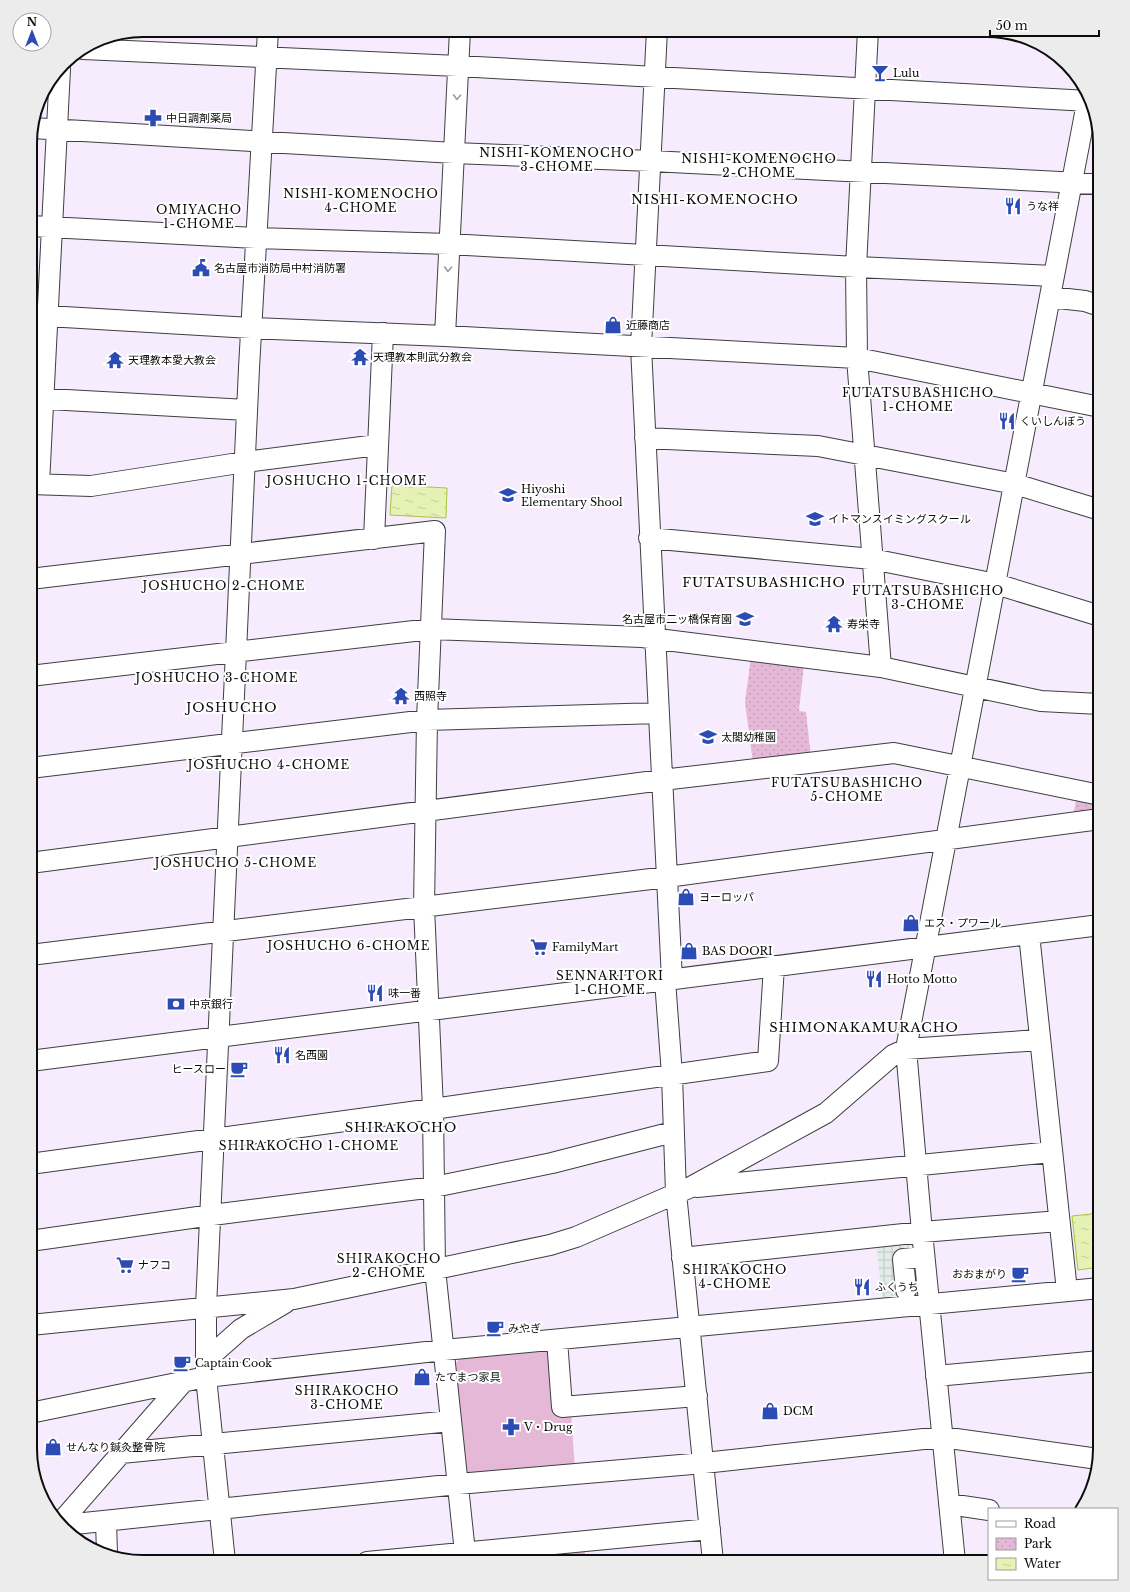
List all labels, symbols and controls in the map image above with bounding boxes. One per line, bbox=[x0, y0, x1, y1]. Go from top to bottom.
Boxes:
north arrow bbox=[12, 12, 52, 52]
scale bar bbox=[990, 12, 1099, 38]
text: N bbox=[27, 15, 38, 29]
text: 50 m bbox=[996, 18, 1028, 33]
bar icon: Lulu bbox=[870, 63, 890, 83]
place label: Lulu bbox=[893, 66, 920, 80]
one-way arrow bbox=[452, 94, 461, 100]
pharmacy icon: 中日調剤薬局 bbox=[143, 108, 163, 128]
place label: 中日調剤薬局 bbox=[166, 111, 232, 125]
district label: NISHI-KOMENOCHO 3-CHOME bbox=[479, 145, 635, 174]
district label: NISHI-KOMENOCHO 2-CHOME bbox=[681, 151, 837, 180]
district label: NISHI-KOMENOCHO 4-CHOME bbox=[283, 186, 439, 215]
district label: NISHI-KOMENOCHO bbox=[631, 191, 799, 208]
restaurant icon: うな祥 bbox=[1003, 196, 1023, 216]
place label: うな祥 bbox=[1026, 199, 1059, 213]
district label: OMIYACHO 1-CHOME bbox=[156, 202, 242, 231]
public building icon: 名古屋市消防局中村消防署 bbox=[191, 258, 211, 278]
place label: 名古屋市消防局中村消防署 bbox=[214, 261, 346, 275]
one-way arrow bbox=[444, 266, 452, 272]
shop icon: 近藤商店 bbox=[603, 315, 623, 335]
place label: 近藤商店 bbox=[626, 318, 670, 332]
temple icon: 天理教本則武分教会 bbox=[350, 347, 370, 367]
temple icon: 天理教本愛大教会 bbox=[105, 350, 125, 370]
place label: 天理教本則武分教会 bbox=[373, 350, 472, 364]
place label: 天理教本愛大教会 bbox=[128, 353, 216, 367]
district label: FUTATSUBASHICHO 1-CHOME bbox=[842, 385, 994, 414]
restaurant icon: くいしんぼう bbox=[997, 411, 1017, 431]
place label: くいしんぼう bbox=[1020, 414, 1086, 428]
district label: JOSHUCHO 1-CHOME bbox=[265, 473, 427, 488]
place label: Hiyoshi Elementary Shool bbox=[521, 482, 623, 509]
school or university icon: Hiyoshi Elementary Shool bbox=[498, 485, 518, 505]
school or university icon: イトマンスイミングスクール bbox=[805, 509, 825, 529]
place label: イトマンスイミングスクール bbox=[828, 512, 971, 526]
district label: FUTATSUBASHICHO bbox=[682, 574, 846, 591]
district label: JOSHUCHO 2-CHOME bbox=[141, 578, 305, 593]
district label: FUTATSUBASHICHO 3-CHOME bbox=[852, 583, 1004, 612]
school or university icon: 名古屋市二ッ橋保育園 bbox=[735, 609, 755, 629]
place label: 名古屋市二ッ橋保育園 bbox=[622, 612, 732, 626]
temple icon: 寿栄寺 bbox=[824, 614, 844, 634]
place label: 寿栄寺 bbox=[847, 617, 880, 631]
district label: JOSHUCHO 3-CHOME bbox=[134, 670, 298, 685]
temple icon: 西照寺 bbox=[391, 686, 411, 706]
place label: 西照寺 bbox=[414, 689, 447, 703]
district label: JOSHUCHO bbox=[184, 699, 278, 716]
school or university icon: 太閤幼稚園 bbox=[698, 727, 718, 747]
place label: 太閤幼稚園 bbox=[721, 730, 776, 744]
district label: JOSHUCHO 4-CHOME bbox=[186, 757, 350, 772]
district label: FUTATSUBASHICHO 5-CHOME bbox=[771, 775, 923, 804]
district label: JOSHUCHO 5-CHOME bbox=[153, 855, 317, 870]
shop icon: ヨーロッパ bbox=[676, 887, 696, 907]
place label: ヨーロッパ bbox=[699, 890, 754, 904]
shop icon: エス・プワール bbox=[901, 913, 921, 933]
place label: エス・プワール bbox=[924, 916, 1001, 930]
supermarket icon: FamilyMart bbox=[529, 937, 549, 957]
district label: JOSHUCHO 6-CHOME bbox=[265, 938, 431, 953]
place label: FamilyMart bbox=[552, 940, 619, 954]
shop icon: BAS DOORI bbox=[679, 941, 699, 961]
place label: BAS DOORI bbox=[702, 944, 773, 958]
district label: SENNARITORI 1-CHOME bbox=[556, 968, 664, 997]
restaurant icon: Hotto Motto bbox=[864, 969, 884, 989]
place label: Hotto Motto bbox=[887, 972, 957, 986]
restaurant icon: 味一番 bbox=[365, 983, 385, 1003]
place label: 味一番 bbox=[388, 986, 421, 1000]
bank icon: 中京銀行 bbox=[166, 994, 186, 1014]
place label: 中京銀行 bbox=[189, 997, 233, 1011]
district label: SHIMONAKAMURACHO bbox=[769, 1019, 959, 1036]
restaurant icon: 名西園 bbox=[272, 1045, 292, 1065]
place label: 名西園 bbox=[295, 1048, 328, 1062]
cafe icon: ヒースロー bbox=[229, 1059, 249, 1079]
place label: ヒースロー bbox=[172, 1062, 226, 1076]
district label: SHIRAKOCHO bbox=[345, 1119, 457, 1136]
district label: SHIRAKOCHO 1-CHOME bbox=[219, 1138, 399, 1153]
district label: SHIRAKOCHO 2-CHOME bbox=[337, 1251, 441, 1280]
supermarket icon: ナフコ bbox=[115, 1255, 135, 1275]
place label: ナフコ bbox=[138, 1258, 171, 1272]
district label: SHIRAKOCHO 4-CHOME bbox=[683, 1262, 787, 1291]
cafe icon: おおまがり bbox=[1010, 1264, 1030, 1284]
place label: おおまがり bbox=[952, 1267, 1007, 1281]
restaurant icon: ふくうち bbox=[852, 1277, 872, 1297]
place label: ふくうち bbox=[875, 1280, 919, 1294]
cafe icon: みやぎ bbox=[485, 1318, 505, 1338]
place label: みやぎ bbox=[508, 1321, 541, 1335]
cafe icon: Captain Cook bbox=[172, 1353, 192, 1373]
place label: Captain Cook bbox=[195, 1356, 272, 1370]
shop icon: たてまつ家具 bbox=[412, 1367, 432, 1387]
place label: たてまつ家具 bbox=[435, 1370, 500, 1384]
district label: SHIRAKOCHO 3-CHOME bbox=[295, 1383, 399, 1412]
shop icon: DCM bbox=[760, 1401, 780, 1421]
place label: DCM bbox=[783, 1404, 814, 1418]
pharmacy icon: V・Drug bbox=[501, 1417, 521, 1437]
place label: V・Drug bbox=[523, 1420, 573, 1434]
shop icon: せんなり鍼灸整骨院 bbox=[43, 1437, 63, 1457]
place label: せんなり鍼灸整骨院 bbox=[66, 1440, 165, 1454]
legend bbox=[988, 1508, 1118, 1580]
text: Road bbox=[1024, 1516, 1056, 1531]
text: Park bbox=[1024, 1536, 1052, 1551]
text: Water bbox=[1023, 1556, 1061, 1571]

